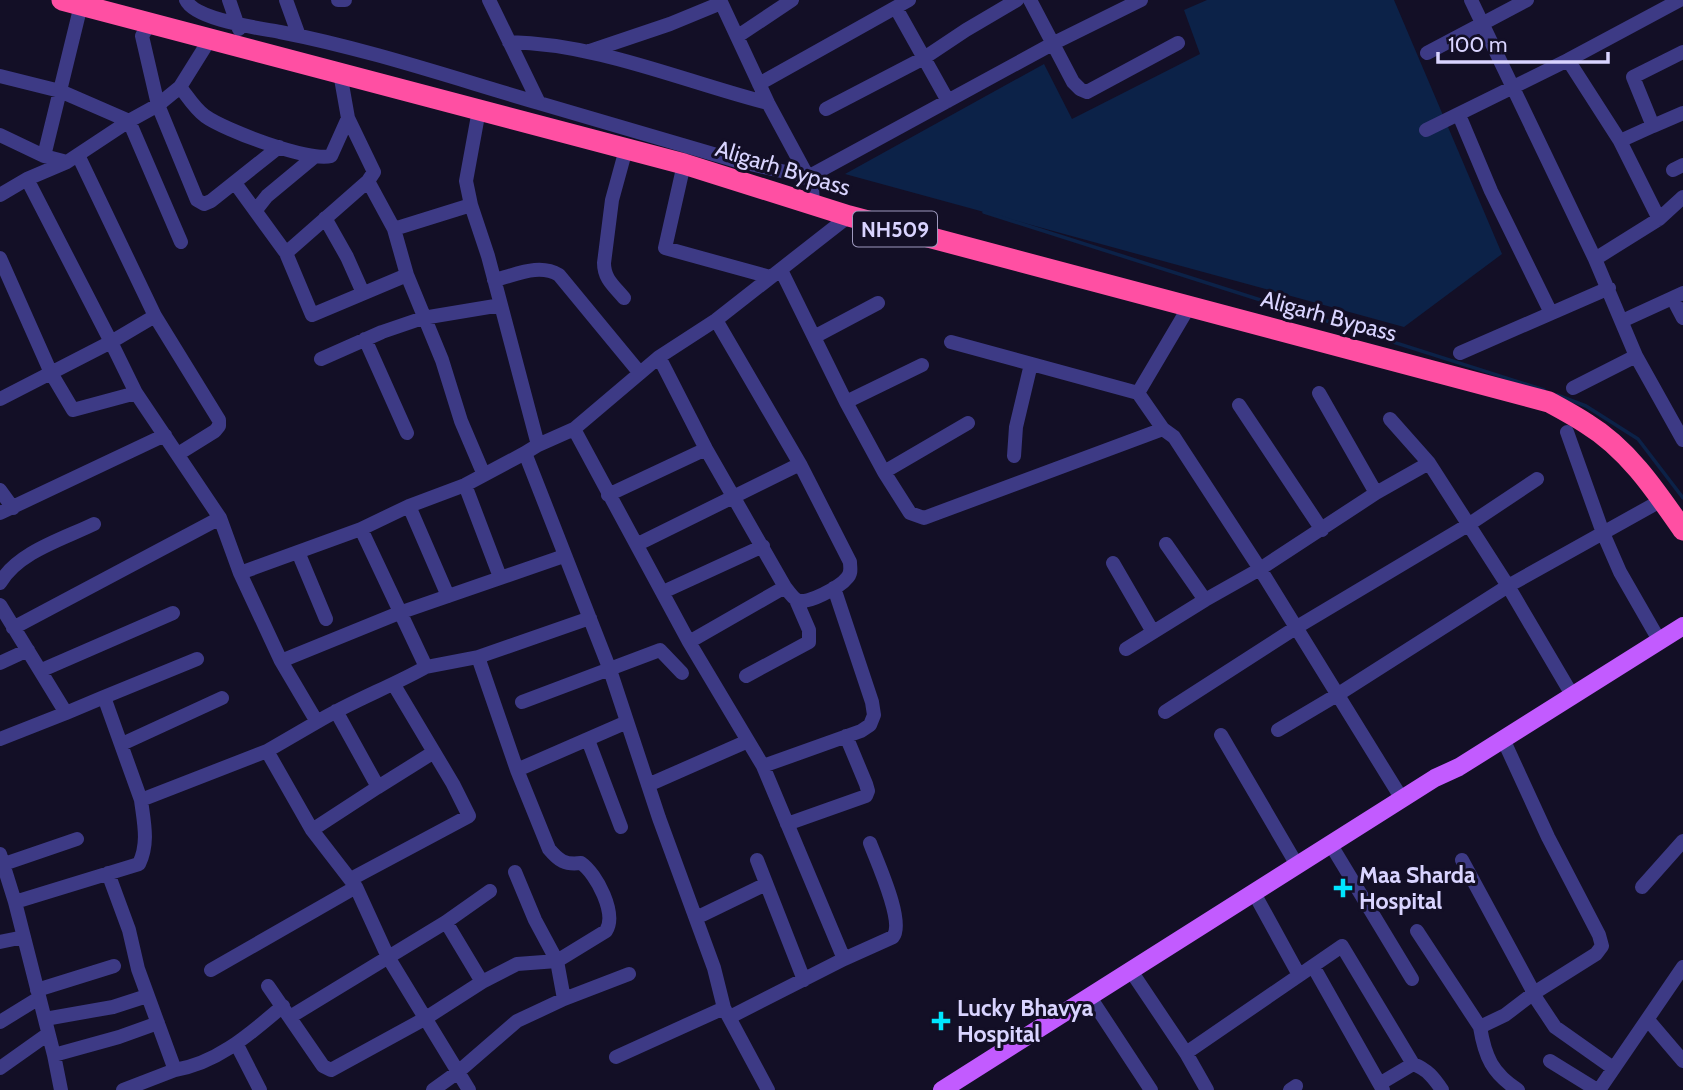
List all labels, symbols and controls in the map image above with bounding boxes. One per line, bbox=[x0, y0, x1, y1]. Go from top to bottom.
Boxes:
scale bar bbox=[1438, 21, 1608, 65]
text: 100 m bbox=[1448, 32, 1507, 57]
street label: Aligarh Bypass bbox=[712, 134, 854, 202]
road number: NH509 bbox=[853, 212, 937, 246]
street label: Aligarh Bypass bbox=[1258, 284, 1400, 348]
place label: Maa Sharda Hospital bbox=[1359, 861, 1476, 915]
marker: Maa Sharda Hospital bbox=[1333, 878, 1353, 898]
place label: Lucky Bhavya Hospital bbox=[957, 994, 1094, 1048]
marker: Lucky Bhavya Hospital bbox=[931, 1011, 951, 1031]

